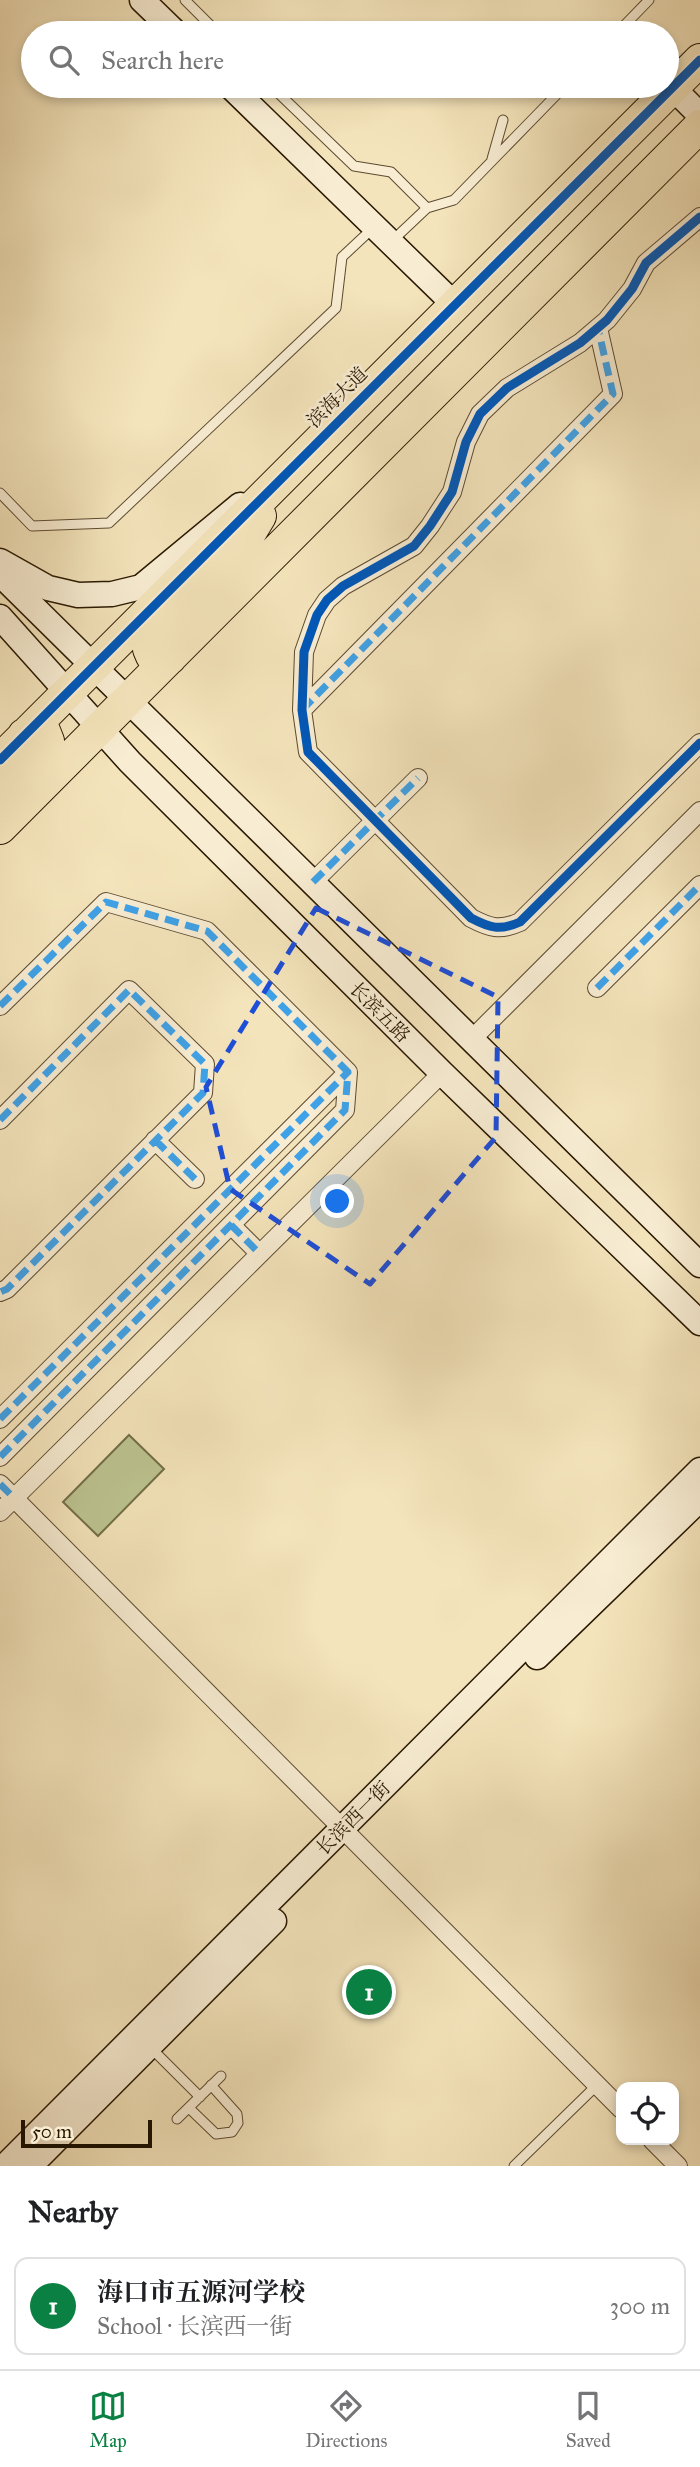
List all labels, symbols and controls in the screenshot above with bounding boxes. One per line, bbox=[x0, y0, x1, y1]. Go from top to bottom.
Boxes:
search box bbox=[21, 21, 679, 98]
icon: search bbox=[45, 41, 83, 79]
text: Search here bbox=[101, 44, 224, 76]
street label: 滨海大道 bbox=[302, 362, 372, 432]
street label: 长滨五路 bbox=[345, 977, 415, 1047]
your location bbox=[320, 1184, 354, 1218]
street label: 长滨西一街 bbox=[311, 1776, 395, 1860]
pin: 1 bbox=[346, 1966, 392, 2018]
map controls bbox=[616, 2082, 679, 2145]
button: locate bbox=[616, 2082, 679, 2145]
scale bar bbox=[21, 2117, 152, 2149]
text: 50 m bbox=[32, 2120, 72, 2143]
text: Nearby bbox=[28, 2194, 118, 2230]
text: 海口市五源河学校 bbox=[97, 2276, 305, 2308]
text: 1 bbox=[48, 2292, 58, 2320]
text: 300 m bbox=[610, 2292, 670, 2320]
text: School · 长滨西一街 bbox=[97, 2312, 292, 2340]
tab: Map bbox=[89, 2387, 127, 2452]
tab: Directions bbox=[305, 2387, 387, 2452]
tab: Saved bbox=[566, 2387, 611, 2452]

